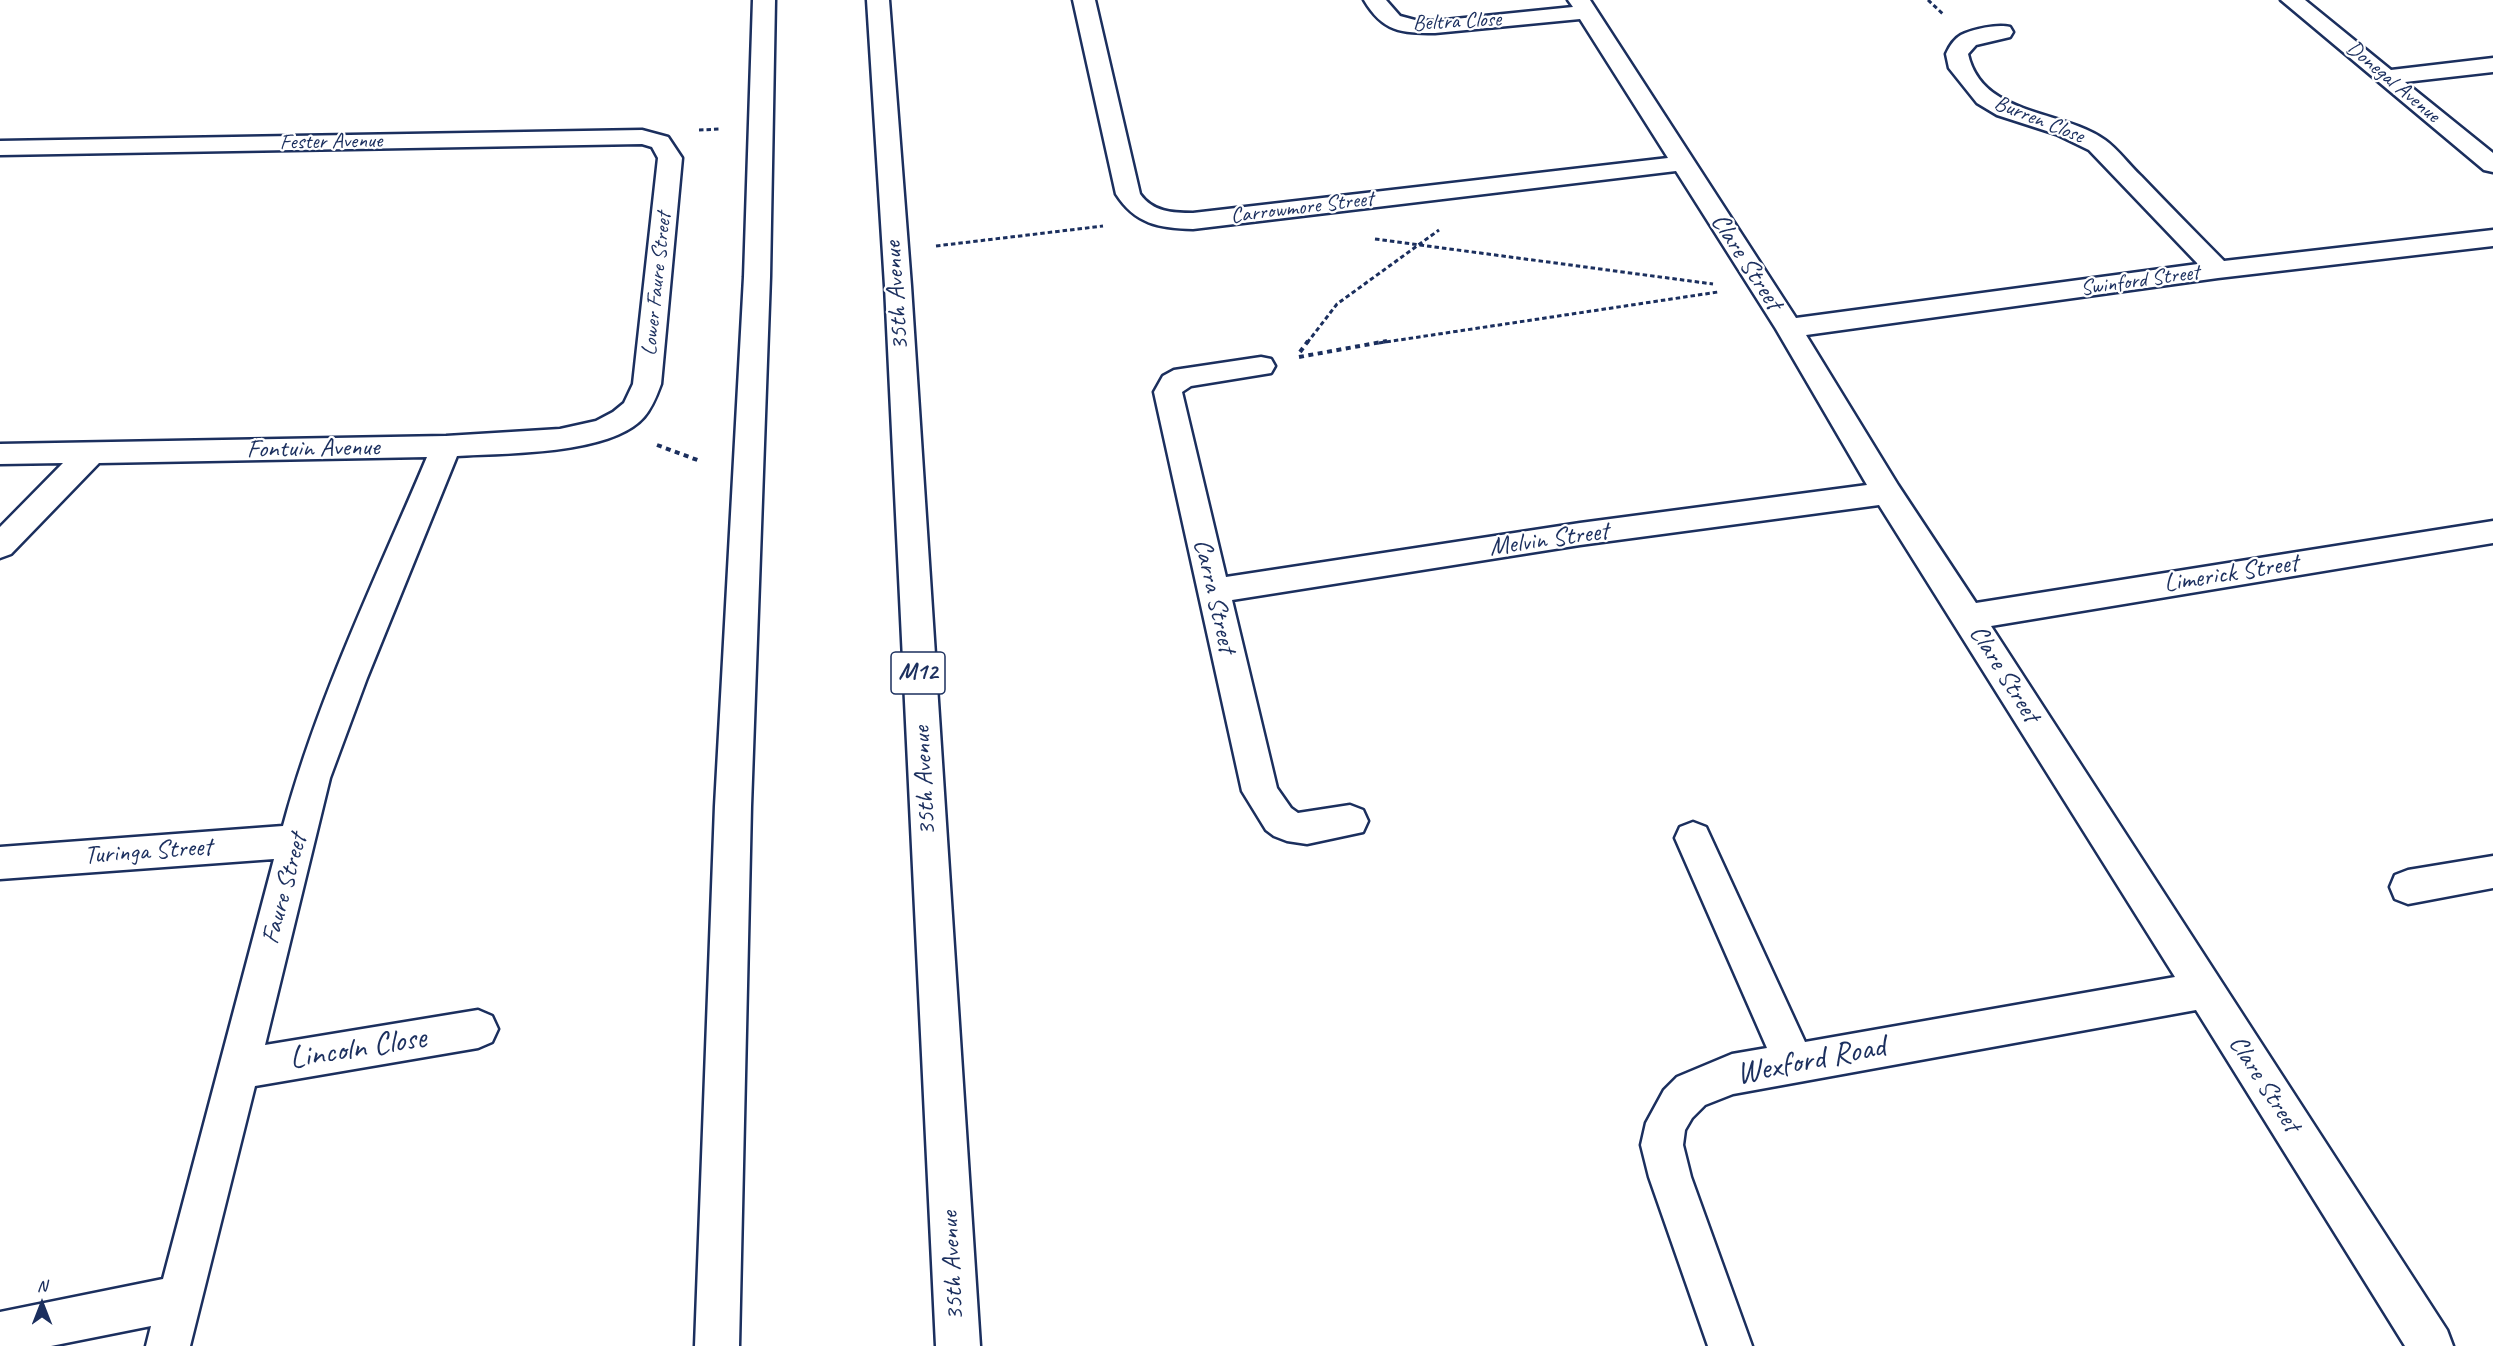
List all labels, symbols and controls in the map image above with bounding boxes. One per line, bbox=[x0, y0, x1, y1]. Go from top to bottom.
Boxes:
street label: Beltra Close bbox=[1412, 7, 1502, 37]
street label: Donegal Avenue bbox=[2341, 35, 2445, 129]
street label: Burren Close bbox=[1990, 90, 2088, 150]
street label: Fester Avenue bbox=[280, 128, 382, 156]
street label: Carrowmore Street bbox=[1229, 186, 1375, 230]
street label: Clare Street bbox=[1703, 208, 1789, 316]
street label: Lower Faure Street bbox=[636, 211, 678, 357]
street label: 35th Avenue bbox=[878, 240, 916, 352]
street label: Swinford Street bbox=[2079, 260, 2201, 302]
street label: Fontuin Avenue bbox=[246, 432, 380, 466]
street label: Melvin Street bbox=[1487, 516, 1611, 564]
street label: Carra Street bbox=[1186, 536, 1242, 656]
street label: Limerick Street bbox=[2162, 548, 2300, 600]
street label: Clare Street bbox=[1962, 620, 2046, 728]
road number: M12 bbox=[891, 652, 945, 694]
street label: 35th Avenue bbox=[907, 725, 943, 837]
street label: Faure Street bbox=[255, 831, 315, 947]
street label: Turinga Street bbox=[83, 832, 213, 872]
street label: Lincoln Close bbox=[287, 1019, 429, 1079]
street label: Wexford Road bbox=[1733, 1028, 1889, 1094]
street label: Clare Street bbox=[2221, 1030, 2307, 1138]
street label: 35th Avenue bbox=[935, 1210, 971, 1322]
north arrow bbox=[12, 1274, 72, 1334]
text: N bbox=[37, 1276, 47, 1296]

